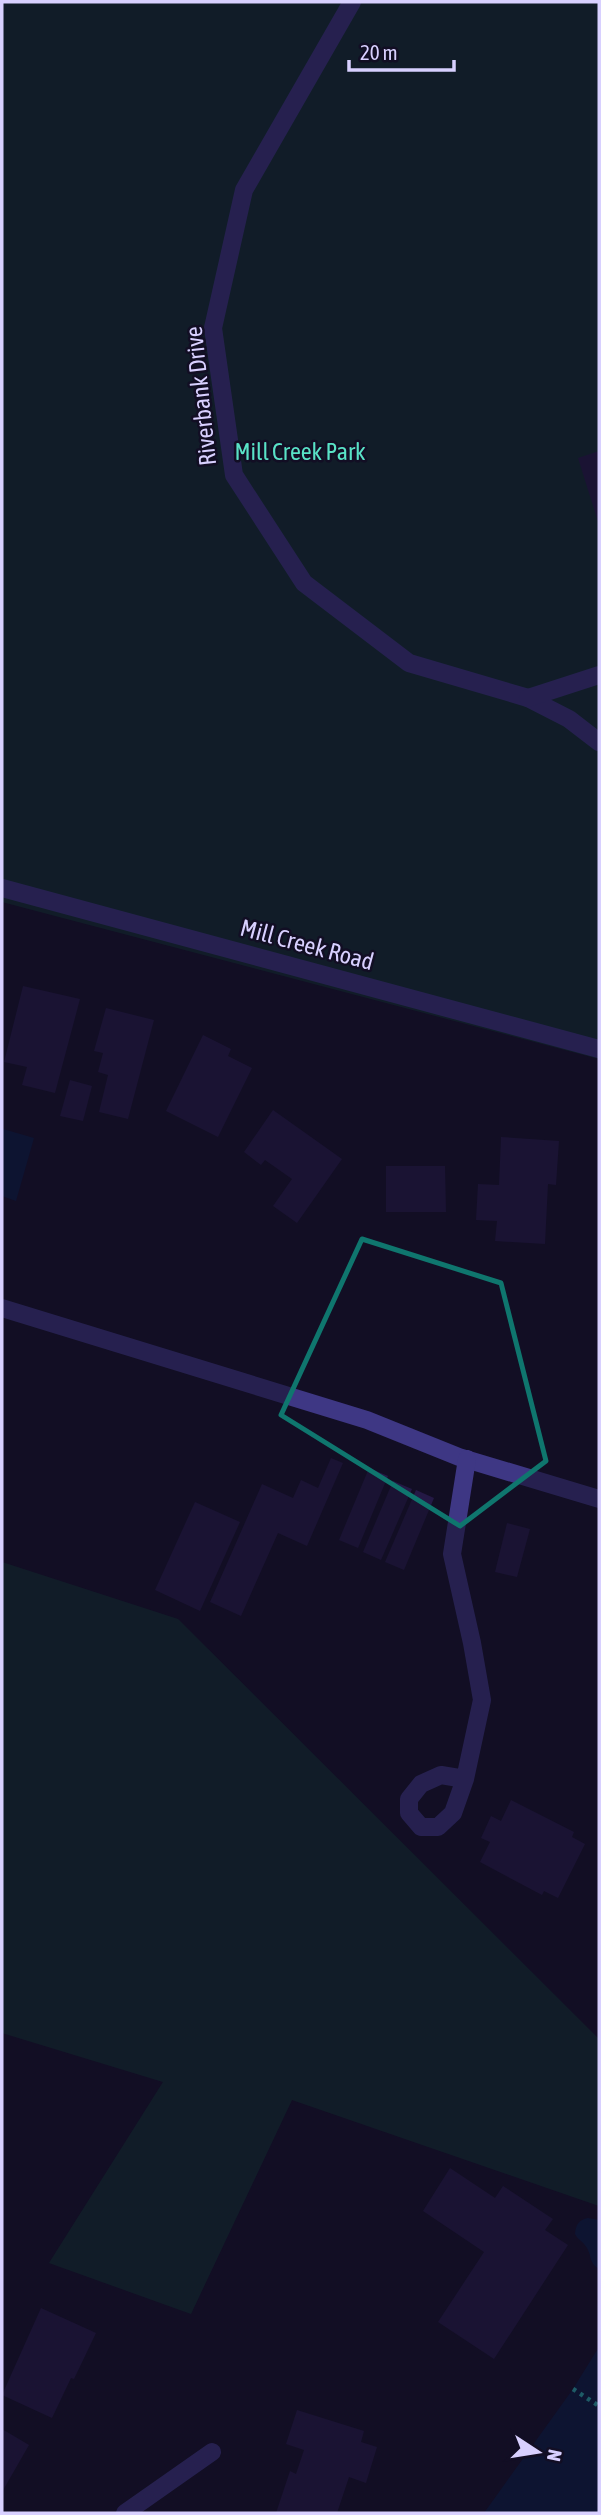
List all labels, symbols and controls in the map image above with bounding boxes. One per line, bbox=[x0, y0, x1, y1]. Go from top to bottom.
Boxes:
scale bar bbox=[349, 28, 454, 72]
text: 20 m bbox=[360, 40, 398, 64]
street label: Riverbank Drive bbox=[180, 325, 221, 467]
park label: Mill Creek Park bbox=[234, 438, 366, 465]
street label: Mill Creek Road bbox=[238, 914, 377, 975]
north arrow bbox=[503, 2417, 573, 2487]
text: N bbox=[543, 2448, 567, 2463]

